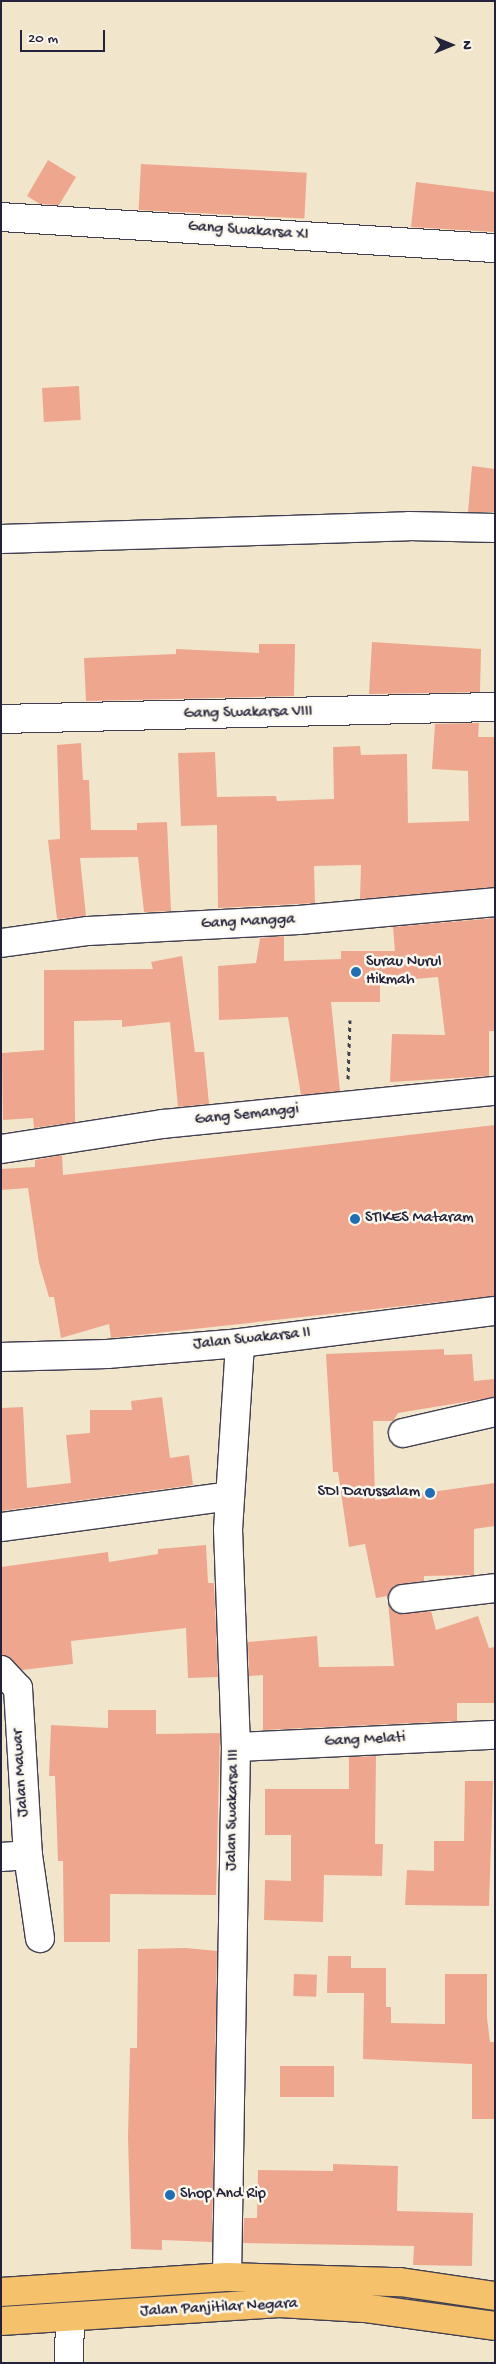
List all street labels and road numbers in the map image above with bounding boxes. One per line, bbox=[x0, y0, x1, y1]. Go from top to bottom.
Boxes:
street label: Gang Swakarsa XI bbox=[187, 218, 309, 246]
street label: Gang Swakarsa VIII bbox=[183, 703, 313, 725]
street label: Gang Mangga bbox=[200, 911, 296, 935]
street label: Gang Semanggi bbox=[194, 1101, 300, 1131]
street label: Jalan Swakarsa II bbox=[192, 1324, 312, 1356]
street label: Jalan Mawar bbox=[9, 1728, 35, 1818]
street label: Gang Melati bbox=[324, 1729, 406, 1753]
street label: Jalan Swakarsa III bbox=[223, 1749, 245, 1871]
street label: Jalan Panjitilar Negara bbox=[140, 2295, 298, 2323]

